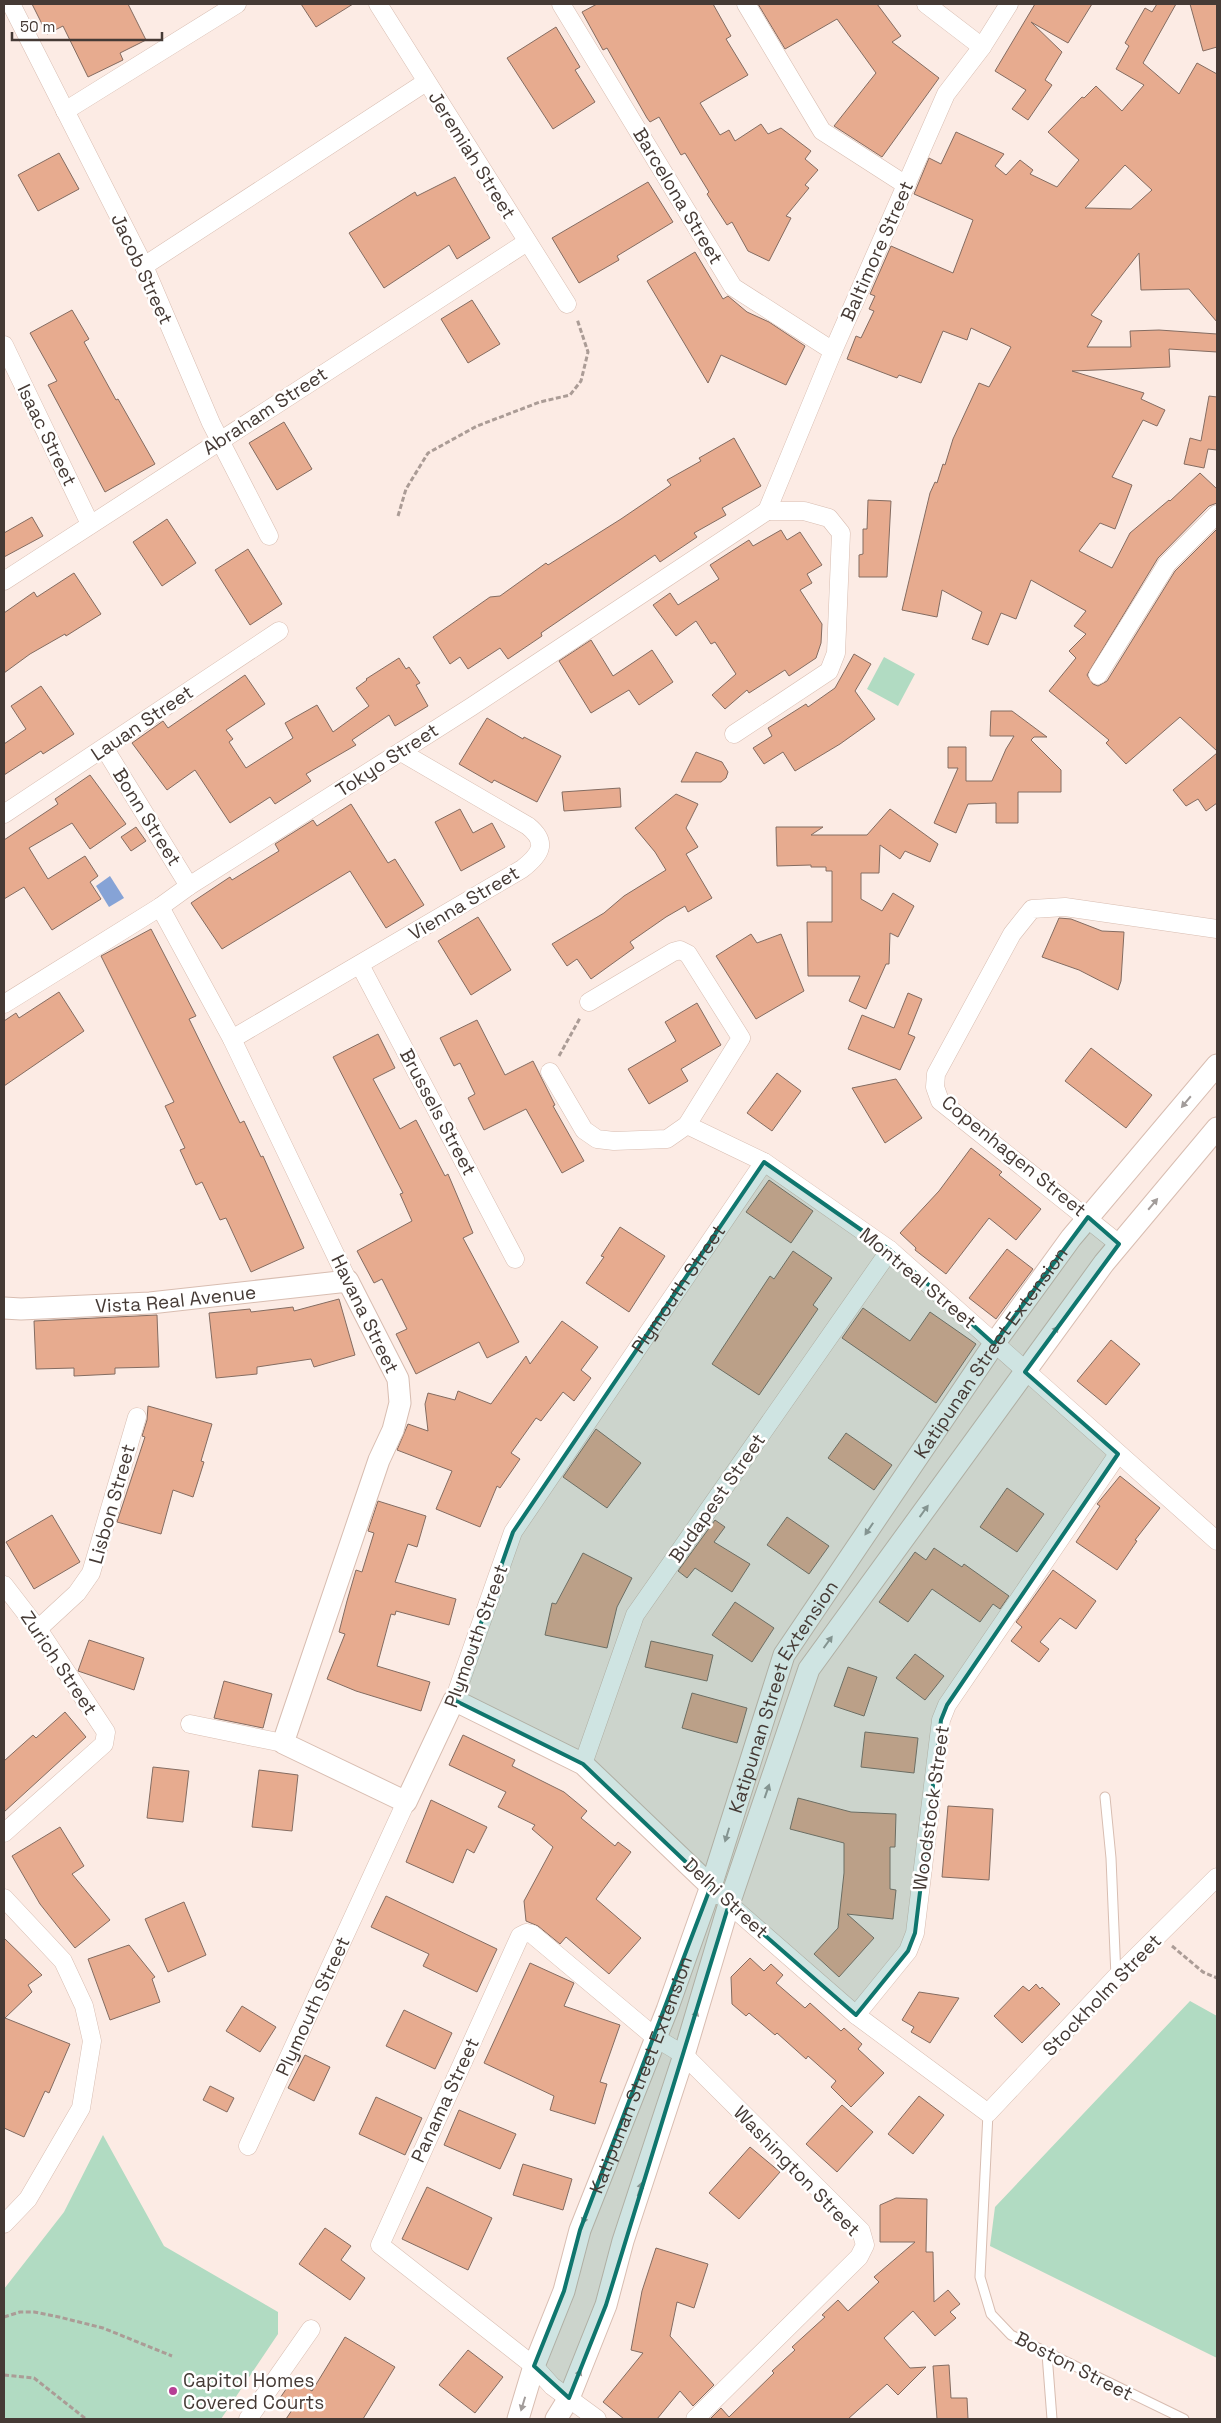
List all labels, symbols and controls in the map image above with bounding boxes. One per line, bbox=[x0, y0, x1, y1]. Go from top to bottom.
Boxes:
scale bar bbox=[12, 10, 162, 42]
text: 50 m bbox=[20, 17, 55, 36]
street label: Jeremiah Street bbox=[423, 86, 521, 224]
street label: Barcelona Street bbox=[627, 123, 729, 269]
street label: Baltimore Street bbox=[835, 177, 919, 325]
street label: Jacob Street bbox=[105, 209, 179, 329]
street label: Abraham Street bbox=[198, 361, 332, 461]
street label: Isaac Street bbox=[12, 380, 82, 490]
street label: Lauan Street bbox=[86, 680, 198, 766]
street label: Tokyo Street bbox=[331, 718, 443, 802]
street label: Bonn Street bbox=[107, 764, 187, 870]
street label: Vienna Street bbox=[404, 860, 524, 946]
street label: Brussels Street bbox=[394, 1044, 482, 1180]
street label: Copenhagen Street bbox=[936, 1090, 1092, 1222]
one-way arrow bbox=[1180, 1095, 1191, 1108]
one-way arrow bbox=[1148, 1197, 1159, 1210]
street label: Plymouth Street bbox=[625, 1219, 731, 1358]
street label: Montreal Street bbox=[854, 1222, 982, 1334]
street label: Katipunan Street Extension bbox=[908, 1242, 1073, 1463]
street label: Havana Street bbox=[325, 1250, 405, 1378]
street label: Vista Real Avenue bbox=[95, 1279, 257, 1318]
one-way arrow bbox=[1049, 1325, 1059, 1339]
street label: Budapest Street bbox=[663, 1428, 771, 1568]
street label: Lisbon Street bbox=[83, 1441, 141, 1567]
one-way arrow bbox=[919, 1504, 929, 1518]
one-way arrow bbox=[864, 1523, 874, 1536]
street label: Plymouth Street bbox=[438, 1561, 514, 1711]
street label: Katipunan Street Extension bbox=[722, 1575, 843, 1816]
street label: Zurich Street bbox=[15, 1606, 103, 1720]
one-way arrow bbox=[823, 1635, 833, 1649]
street label: Woodstock Street bbox=[907, 1724, 955, 1892]
one-way arrow bbox=[764, 1784, 772, 1799]
one-way arrow bbox=[723, 1828, 731, 1843]
street label: Delhi Street bbox=[678, 1852, 774, 1944]
street label: Stockholm Street bbox=[1037, 1929, 1167, 2061]
street label: Plymouth Street bbox=[269, 1932, 355, 2080]
street label: Katipunan Street Extension bbox=[583, 1952, 698, 2197]
one-way arrow bbox=[692, 2010, 700, 2025]
street label: Panama Street bbox=[405, 2034, 485, 2166]
street label: Washington Street bbox=[728, 2100, 866, 2242]
one-way arrow bbox=[637, 2181, 644, 2196]
one-way arrow bbox=[581, 2210, 589, 2225]
street label: Boston Street bbox=[1011, 2326, 1137, 2406]
place label: Capitol Homes Covered Courts bbox=[183, 2368, 324, 2415]
one-way arrow bbox=[575, 2369, 583, 2383]
marker: Capitol Homes Covered Courts bbox=[167, 2385, 179, 2397]
one-way arrow bbox=[518, 2396, 526, 2411]

